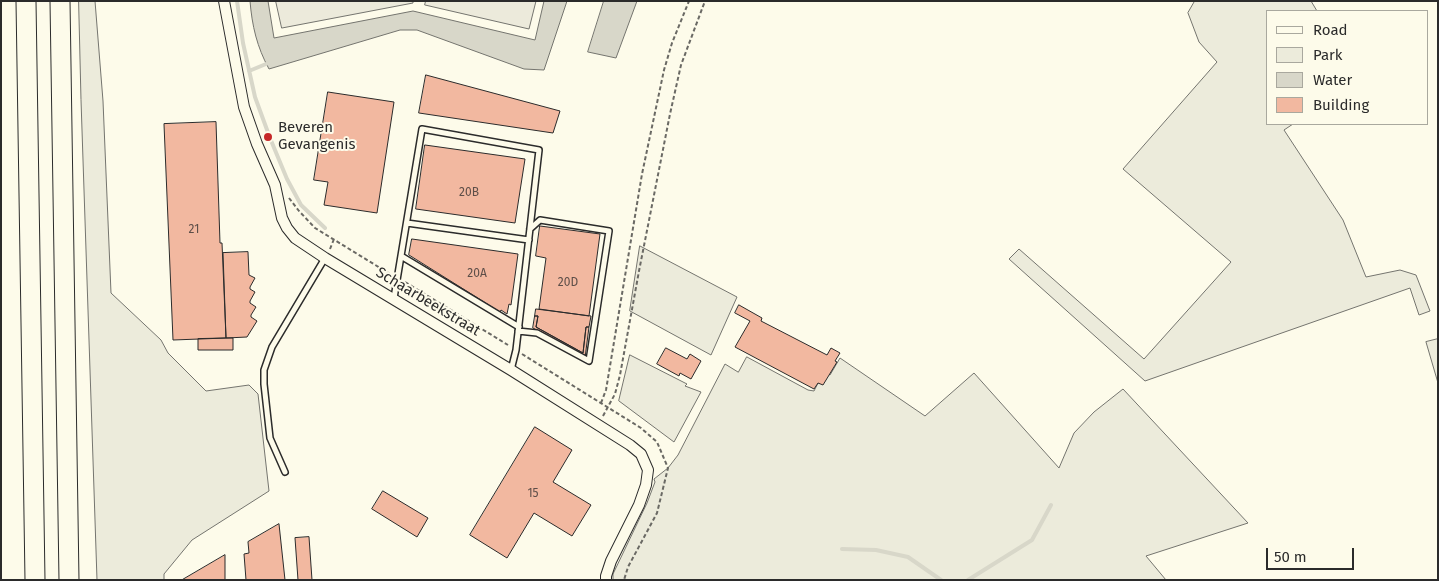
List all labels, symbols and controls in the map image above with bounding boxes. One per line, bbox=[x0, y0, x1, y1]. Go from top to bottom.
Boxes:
legend bbox=[1266, 10, 1429, 125]
text: Road bbox=[1313, 21, 1348, 39]
text: Park bbox=[1313, 46, 1343, 64]
text: Water bbox=[1313, 71, 1352, 89]
text: Building bbox=[1313, 96, 1369, 114]
place label: Beveren Gevangenis bbox=[278, 119, 355, 154]
marker: Beveren Gevangenis bbox=[262, 131, 274, 143]
house number: 20B bbox=[459, 186, 479, 200]
house number: 21 bbox=[189, 223, 199, 237]
street label: Schaarbeekstraat bbox=[373, 264, 483, 340]
house number: 20A bbox=[467, 267, 487, 281]
house number: 20D bbox=[558, 276, 578, 290]
house number: 15 bbox=[527, 487, 539, 501]
scale bar bbox=[1269, 538, 1356, 570]
text: 50 m bbox=[1274, 548, 1307, 566]

